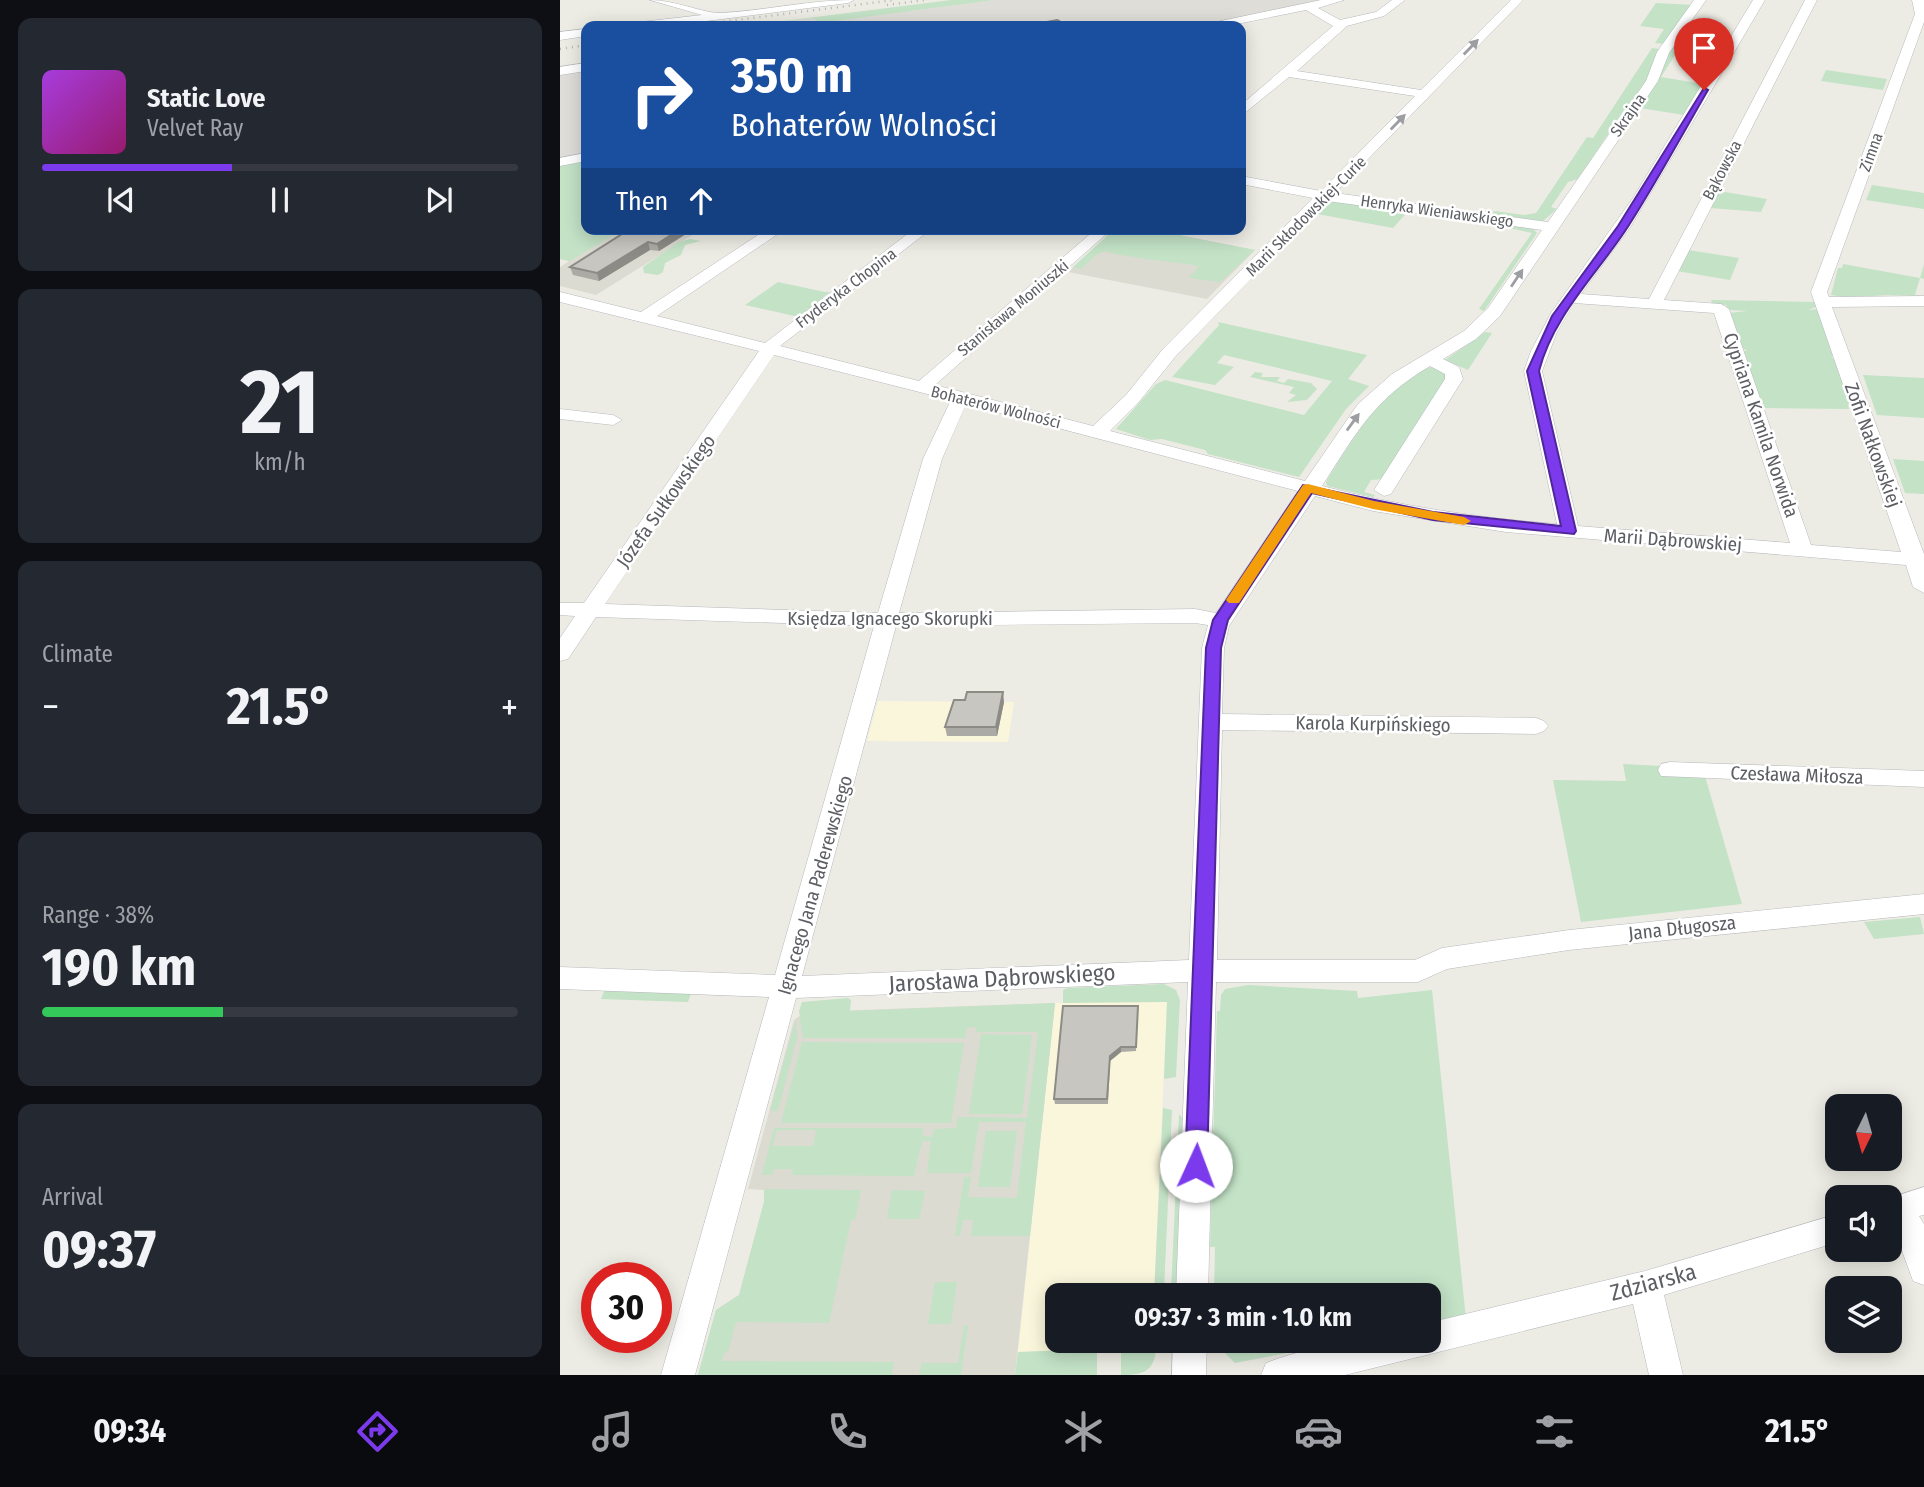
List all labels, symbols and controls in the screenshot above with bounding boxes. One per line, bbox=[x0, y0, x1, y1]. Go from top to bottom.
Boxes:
pin bbox=[1674, 18, 1734, 90]
icon: arrive bbox=[1685, 29, 1723, 67]
one-way arrow bbox=[1462, 38, 1479, 55]
text: 350 m bbox=[731, 46, 853, 105]
icon: right bbox=[616, 49, 707, 140]
text: Static Love bbox=[147, 83, 265, 114]
street label: Skrajna bbox=[1606, 90, 1650, 140]
text: Bohaterów Wolności bbox=[731, 106, 997, 144]
text: Velvet Ray bbox=[147, 114, 243, 142]
one-way arrow bbox=[1389, 114, 1406, 131]
street label: Zimna bbox=[1855, 130, 1887, 174]
street label: Bąkowska bbox=[1698, 137, 1747, 203]
street label: Marii Skłodowskiej-Curie bbox=[1242, 152, 1370, 280]
icon: previous bbox=[102, 181, 140, 219]
icon: pause bbox=[261, 181, 299, 219]
icon: next bbox=[420, 181, 458, 219]
icon: ahead bbox=[682, 182, 720, 220]
text: Then bbox=[616, 186, 668, 217]
street label: Henryka Wieniawskiego bbox=[1359, 191, 1515, 231]
street label: Fryderyka Chopina bbox=[792, 244, 900, 332]
street label: Stanisława Moniuszki bbox=[953, 256, 1073, 360]
one-way arrow bbox=[1510, 269, 1524, 287]
street label: Cypriana Kamila Norwida bbox=[1719, 330, 1803, 520]
text: 21 bbox=[240, 348, 320, 457]
street label: Zofii Nałkowskiej bbox=[1840, 380, 1906, 510]
street label: Bohaterów Wolności bbox=[929, 382, 1063, 432]
one-way arrow bbox=[1346, 413, 1360, 431]
street label: Józefa Sułkowskiego bbox=[612, 430, 720, 572]
text: km/h bbox=[254, 448, 306, 476]
street label: Marii Dąbrowskiej bbox=[1603, 524, 1743, 556]
street label: Księdza Ignacego Skorupki bbox=[787, 607, 993, 630]
text: Climate bbox=[42, 640, 113, 668]
text: 21.5° bbox=[226, 675, 333, 738]
text: − bbox=[42, 684, 59, 730]
text: + bbox=[501, 684, 518, 730]
street label: Karola Kurpińskiego bbox=[1295, 711, 1451, 737]
street label: Czesława Miłosza bbox=[1730, 761, 1864, 789]
street label: Ignacego Jana Paderewskiego bbox=[773, 773, 857, 997]
text: Range · 38% bbox=[42, 901, 154, 929]
street label: Jana Długosza bbox=[1627, 911, 1737, 945]
text: 190 km bbox=[42, 936, 196, 999]
street label: Jarosława Dąbrowskiego bbox=[888, 958, 1116, 998]
north arrow bbox=[1825, 1094, 1902, 1171]
map controls bbox=[1825, 1094, 1902, 1353]
position arrow bbox=[1159, 1129, 1233, 1203]
text: Arrival bbox=[42, 1183, 103, 1211]
button: sound bbox=[1825, 1185, 1902, 1262]
text: 09:37 bbox=[42, 1218, 156, 1281]
street label: Zdziarska bbox=[1607, 1257, 1699, 1307]
speed limit sign: 30 bbox=[581, 1262, 672, 1353]
button: layers bbox=[1825, 1276, 1902, 1353]
text: 09:37 · 3 min · 1.0 km bbox=[1134, 1302, 1352, 1333]
icon: directions bbox=[353, 1407, 402, 1456]
icon: music bbox=[588, 1407, 637, 1456]
icon: phone bbox=[823, 1407, 872, 1456]
icon: climate bbox=[1059, 1407, 1108, 1456]
icon: car bbox=[1294, 1407, 1343, 1456]
icon: filters bbox=[1530, 1407, 1579, 1456]
text: 09:34 bbox=[93, 1412, 166, 1450]
text: 21.5° bbox=[1765, 1412, 1831, 1450]

